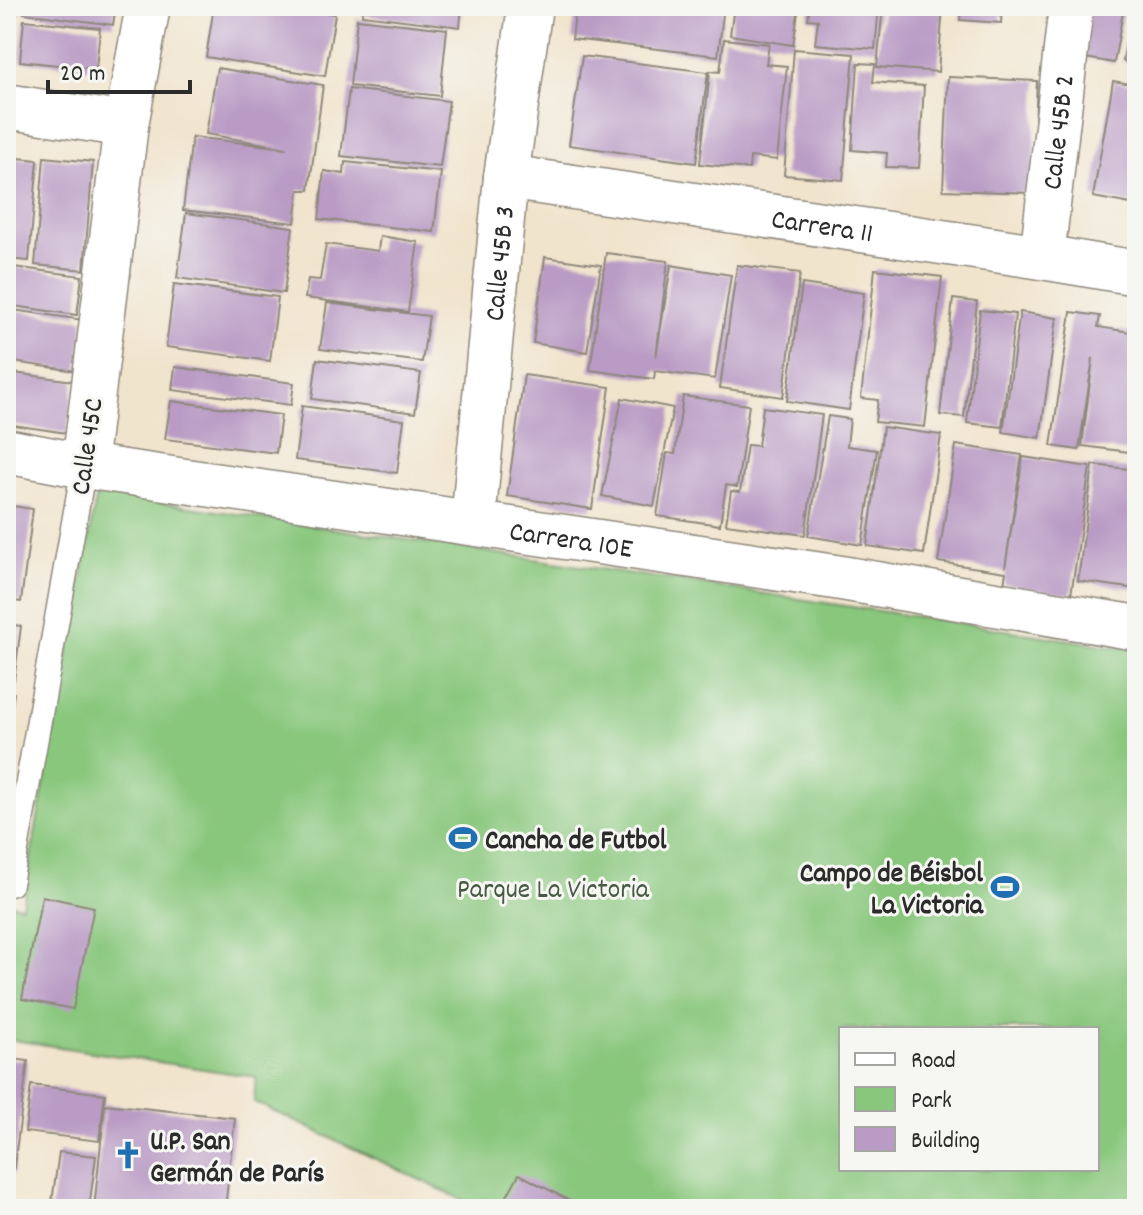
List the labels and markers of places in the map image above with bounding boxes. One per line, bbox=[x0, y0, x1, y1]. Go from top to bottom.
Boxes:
sports icon: Cancha de Futbol bbox=[448, 823, 478, 853]
place label: Cancha de Futbol bbox=[485, 823, 667, 863]
place label: Campo de Béisbol La Victoria bbox=[800, 856, 984, 928]
sports icon: Campo de Béisbol La Victoria bbox=[990, 872, 1020, 902]
place label: U.P. San Germán de París bbox=[150, 1124, 325, 1196]
church icon: U.P. San Germán de París bbox=[113, 1140, 143, 1170]

